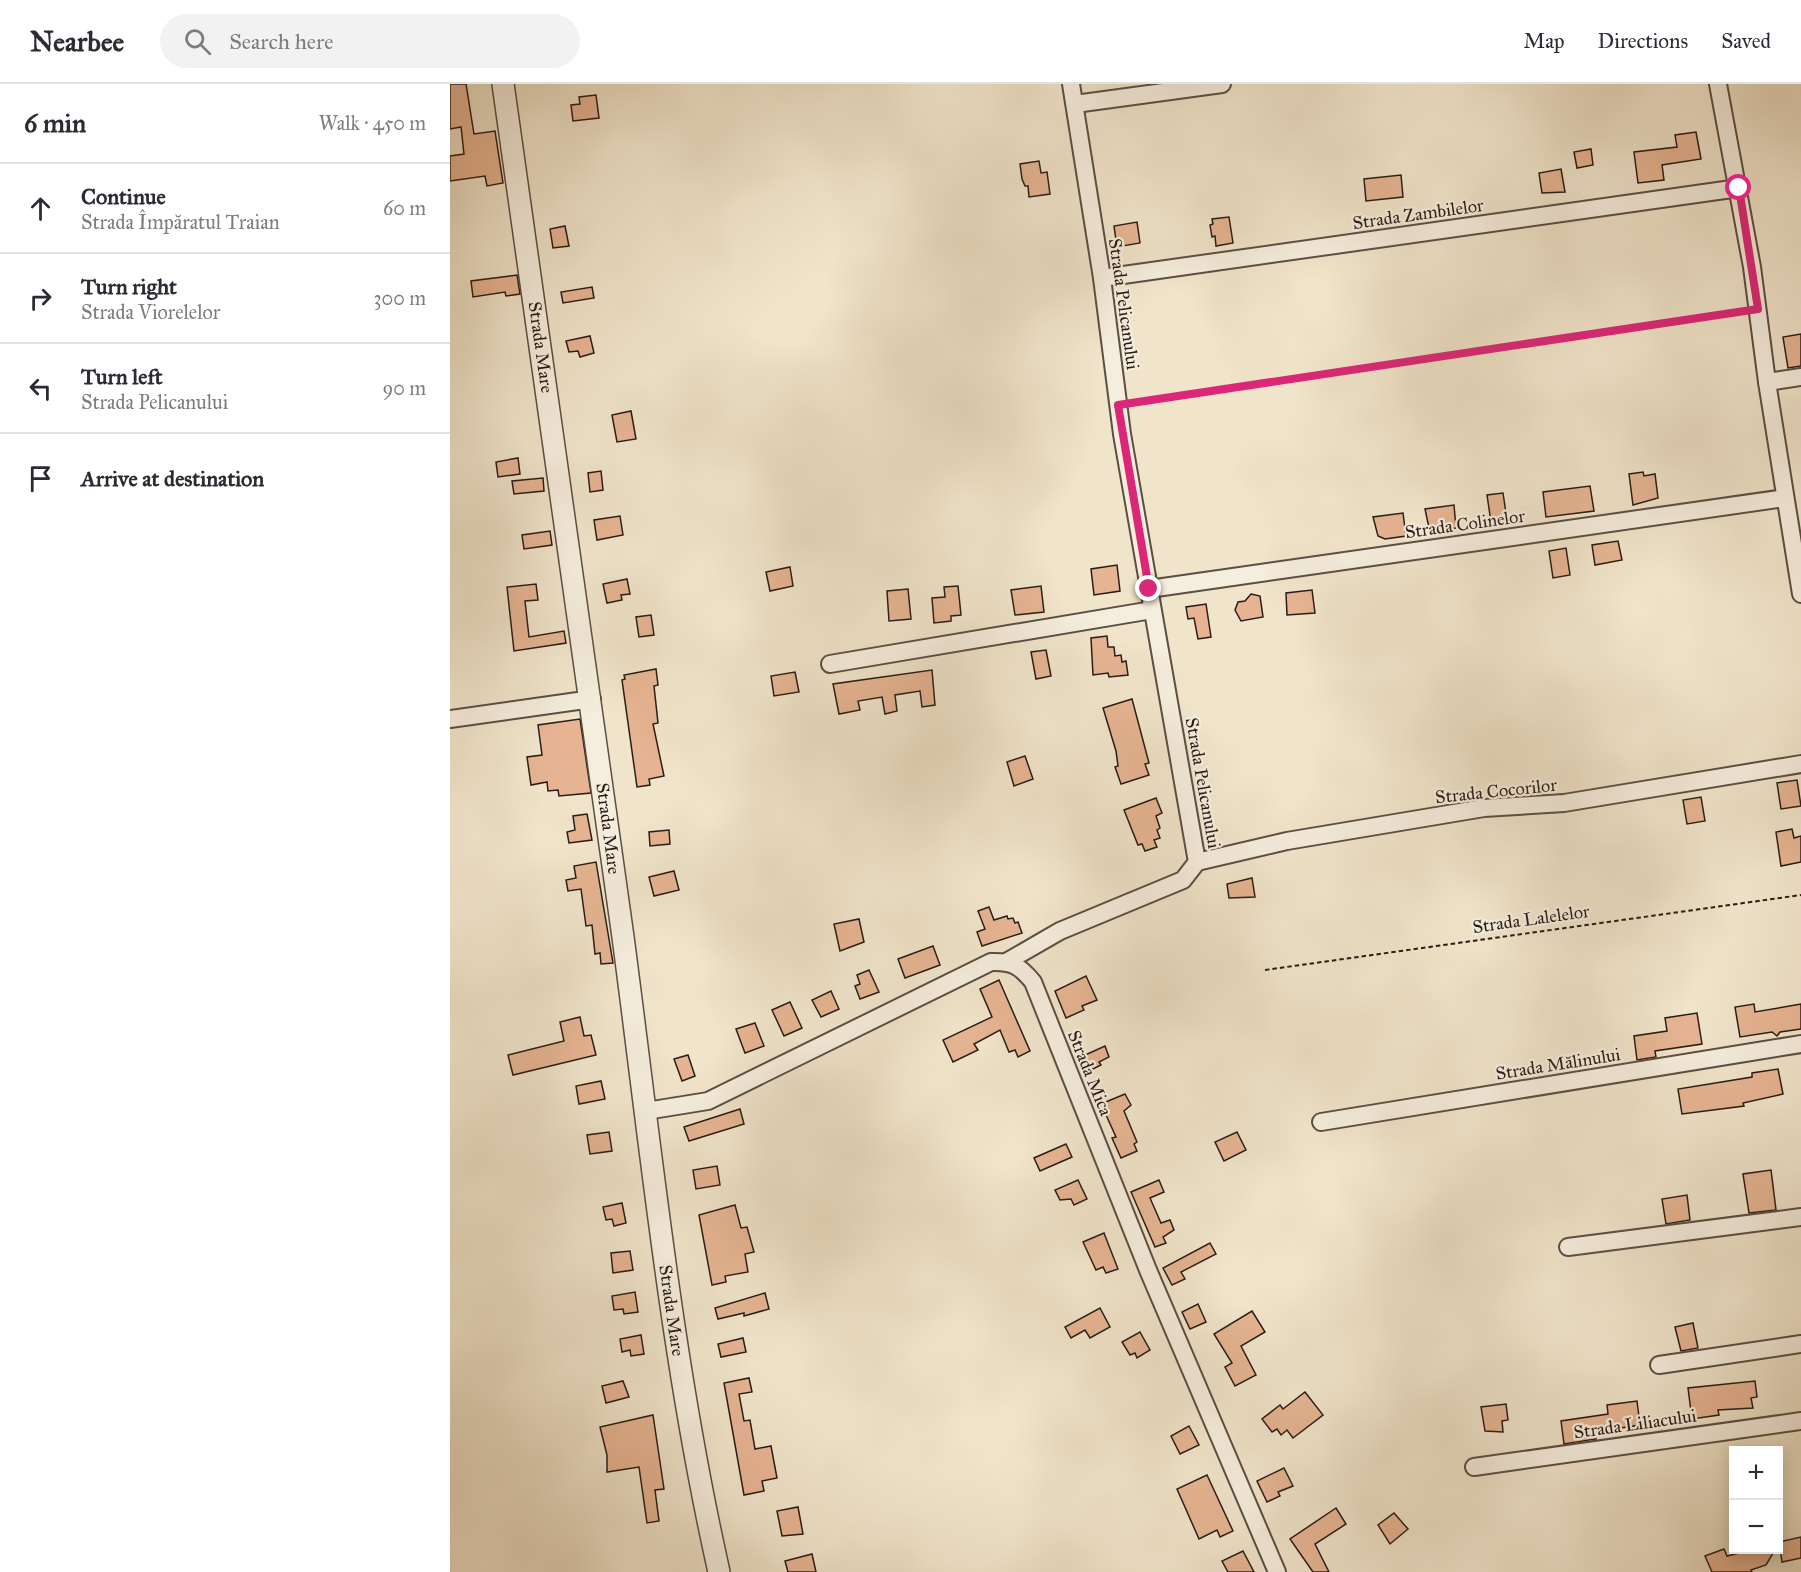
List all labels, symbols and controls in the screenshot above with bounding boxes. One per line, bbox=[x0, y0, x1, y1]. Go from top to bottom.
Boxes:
search box bbox=[160, 14, 580, 68]
text: Nearbee bbox=[30, 24, 124, 59]
icon: search bbox=[181, 25, 214, 58]
text: Search here bbox=[229, 28, 333, 55]
text: Map bbox=[1524, 28, 1565, 54]
text: Directions bbox=[1598, 28, 1688, 54]
text: Saved bbox=[1721, 28, 1771, 54]
text: 6 min bbox=[24, 107, 86, 139]
text: Walk · 450 m bbox=[319, 111, 426, 135]
route start bbox=[1725, 174, 1751, 200]
text: Continue bbox=[81, 183, 166, 210]
icon: ahead bbox=[24, 192, 57, 225]
street label: Strada Zambilelor bbox=[1351, 194, 1485, 234]
text: 60 m bbox=[383, 196, 426, 220]
text: Strada Împăratul Traian bbox=[81, 210, 280, 234]
street label: Strada Pelicanului bbox=[1104, 237, 1144, 371]
text: Turn right bbox=[81, 273, 177, 300]
icon: right bbox=[24, 282, 57, 315]
text: 300 m bbox=[374, 286, 426, 310]
text: Strada Viorelelor bbox=[81, 300, 220, 324]
street label: Strada Mare bbox=[523, 300, 558, 394]
text: Turn left bbox=[81, 363, 163, 390]
icon: left bbox=[24, 372, 57, 405]
text: 90 m bbox=[383, 376, 426, 400]
text: Strada Pelicanului bbox=[81, 390, 228, 414]
icon: arrive bbox=[24, 462, 57, 495]
text: Arrive at destination bbox=[81, 465, 264, 492]
street label: Strada Colinelor bbox=[1404, 505, 1527, 543]
route end bbox=[1135, 575, 1161, 601]
street label: Strada Pelicanului bbox=[1181, 716, 1225, 850]
street label: Strada Cocorilor bbox=[1434, 774, 1558, 808]
street label: Strada Mare bbox=[591, 782, 625, 876]
street label: Strada Lalelelor bbox=[1471, 900, 1591, 938]
street label: Strada Mica bbox=[1063, 1027, 1117, 1119]
street label: Strada Mălinului bbox=[1494, 1043, 1622, 1085]
street label: Strada Mare bbox=[654, 1263, 689, 1358]
street label: Strada Liliacului bbox=[1572, 1404, 1698, 1444]
map controls bbox=[1729, 1446, 1783, 1554]
button: + bbox=[1729, 1446, 1783, 1500]
button: − bbox=[1729, 1500, 1783, 1554]

